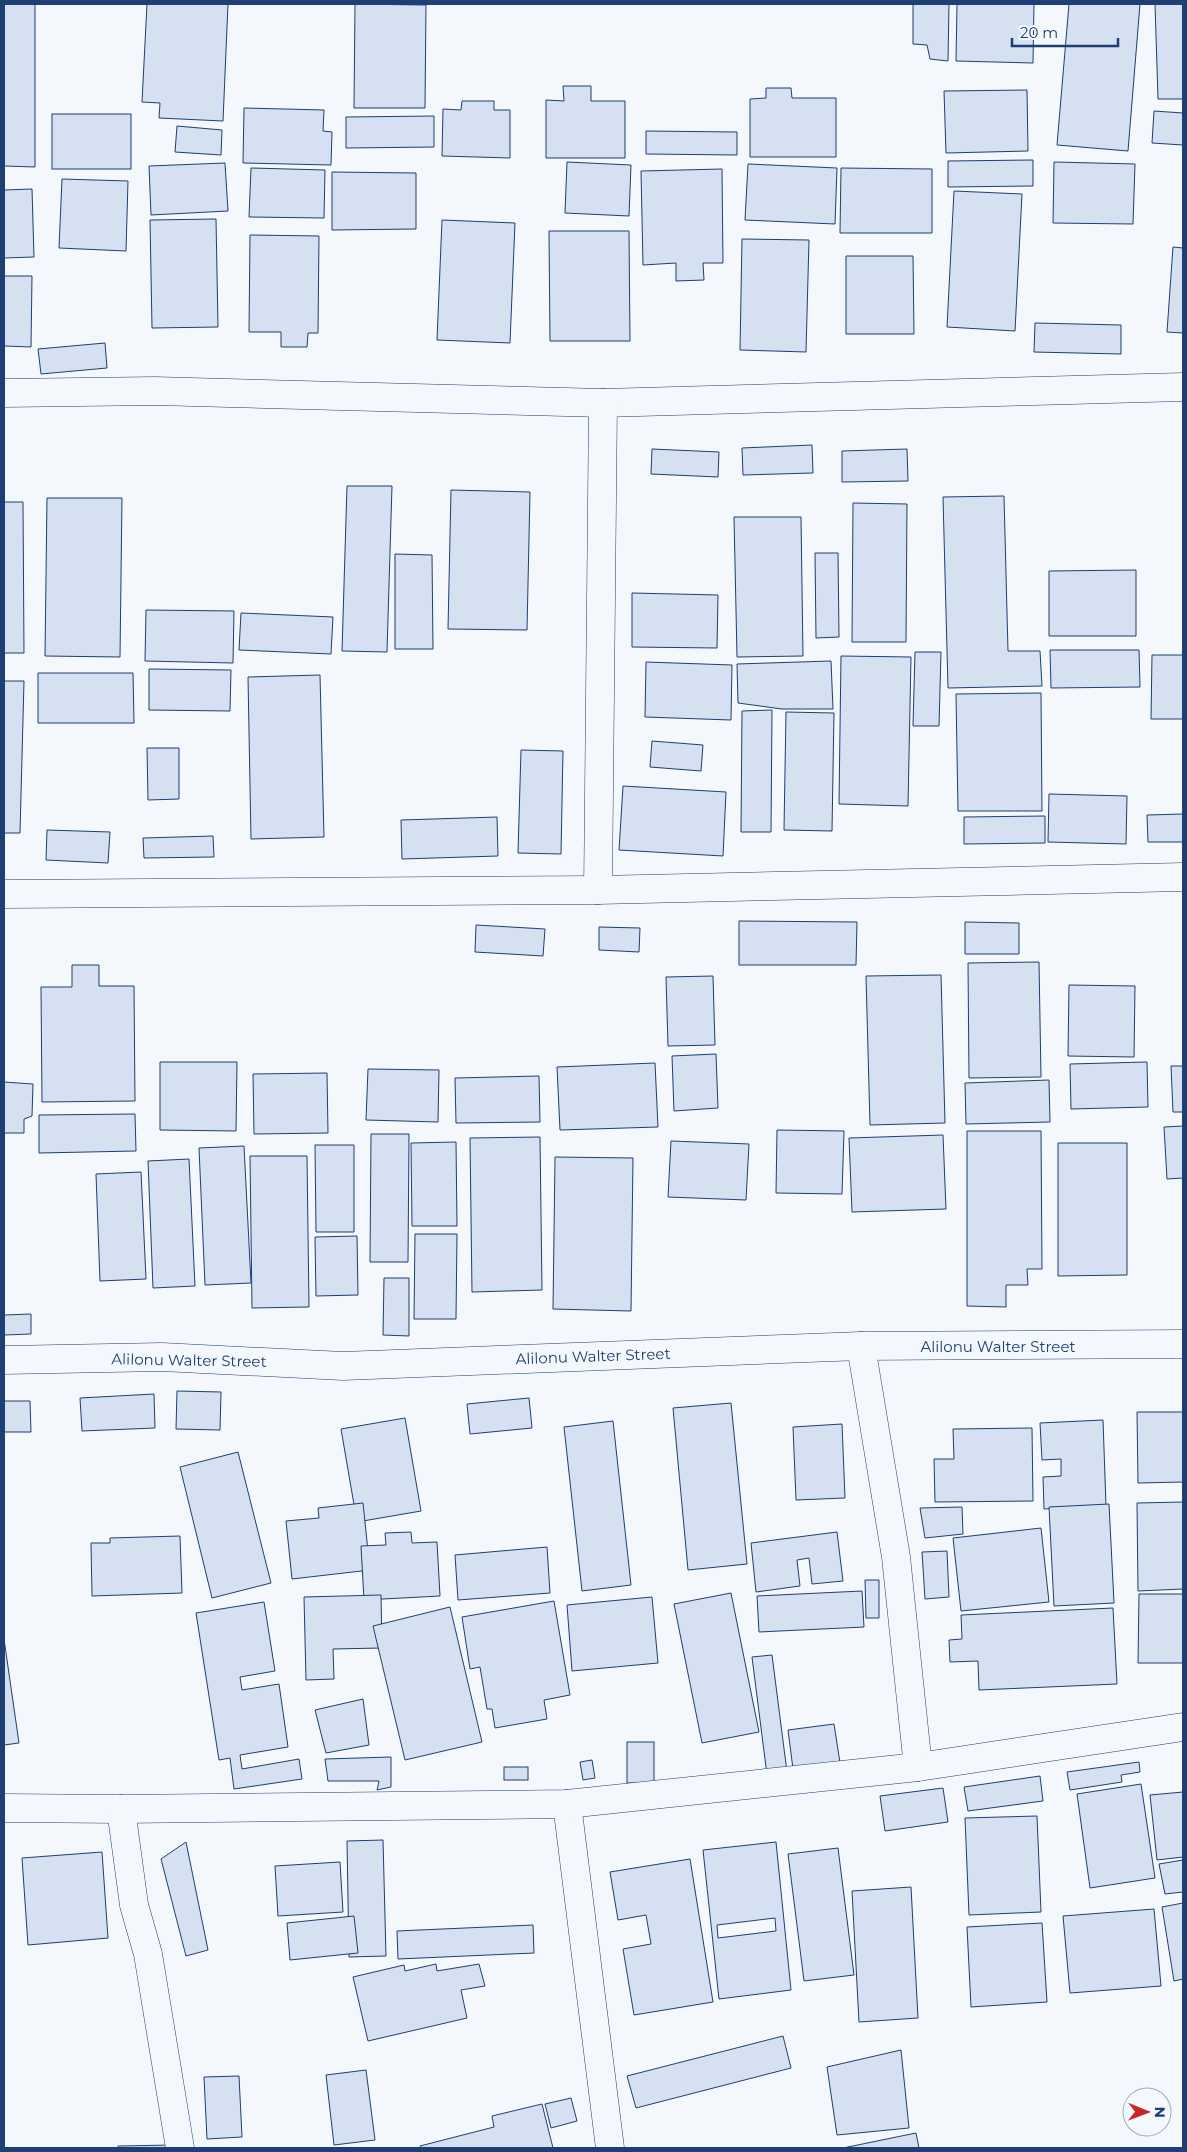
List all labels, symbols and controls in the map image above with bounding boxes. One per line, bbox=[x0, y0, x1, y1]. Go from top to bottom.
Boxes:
scale bar bbox=[1012, 15, 1118, 47]
text: 20 m bbox=[1020, 23, 1058, 42]
street label: Alilonu Walter Street bbox=[920, 1337, 1076, 1356]
street label: Alilonu Walter Street bbox=[515, 1344, 671, 1368]
street label: Alilonu Walter Street bbox=[111, 1349, 267, 1371]
north arrow bbox=[1122, 2087, 1172, 2137]
text: N bbox=[1151, 2106, 1169, 2118]

